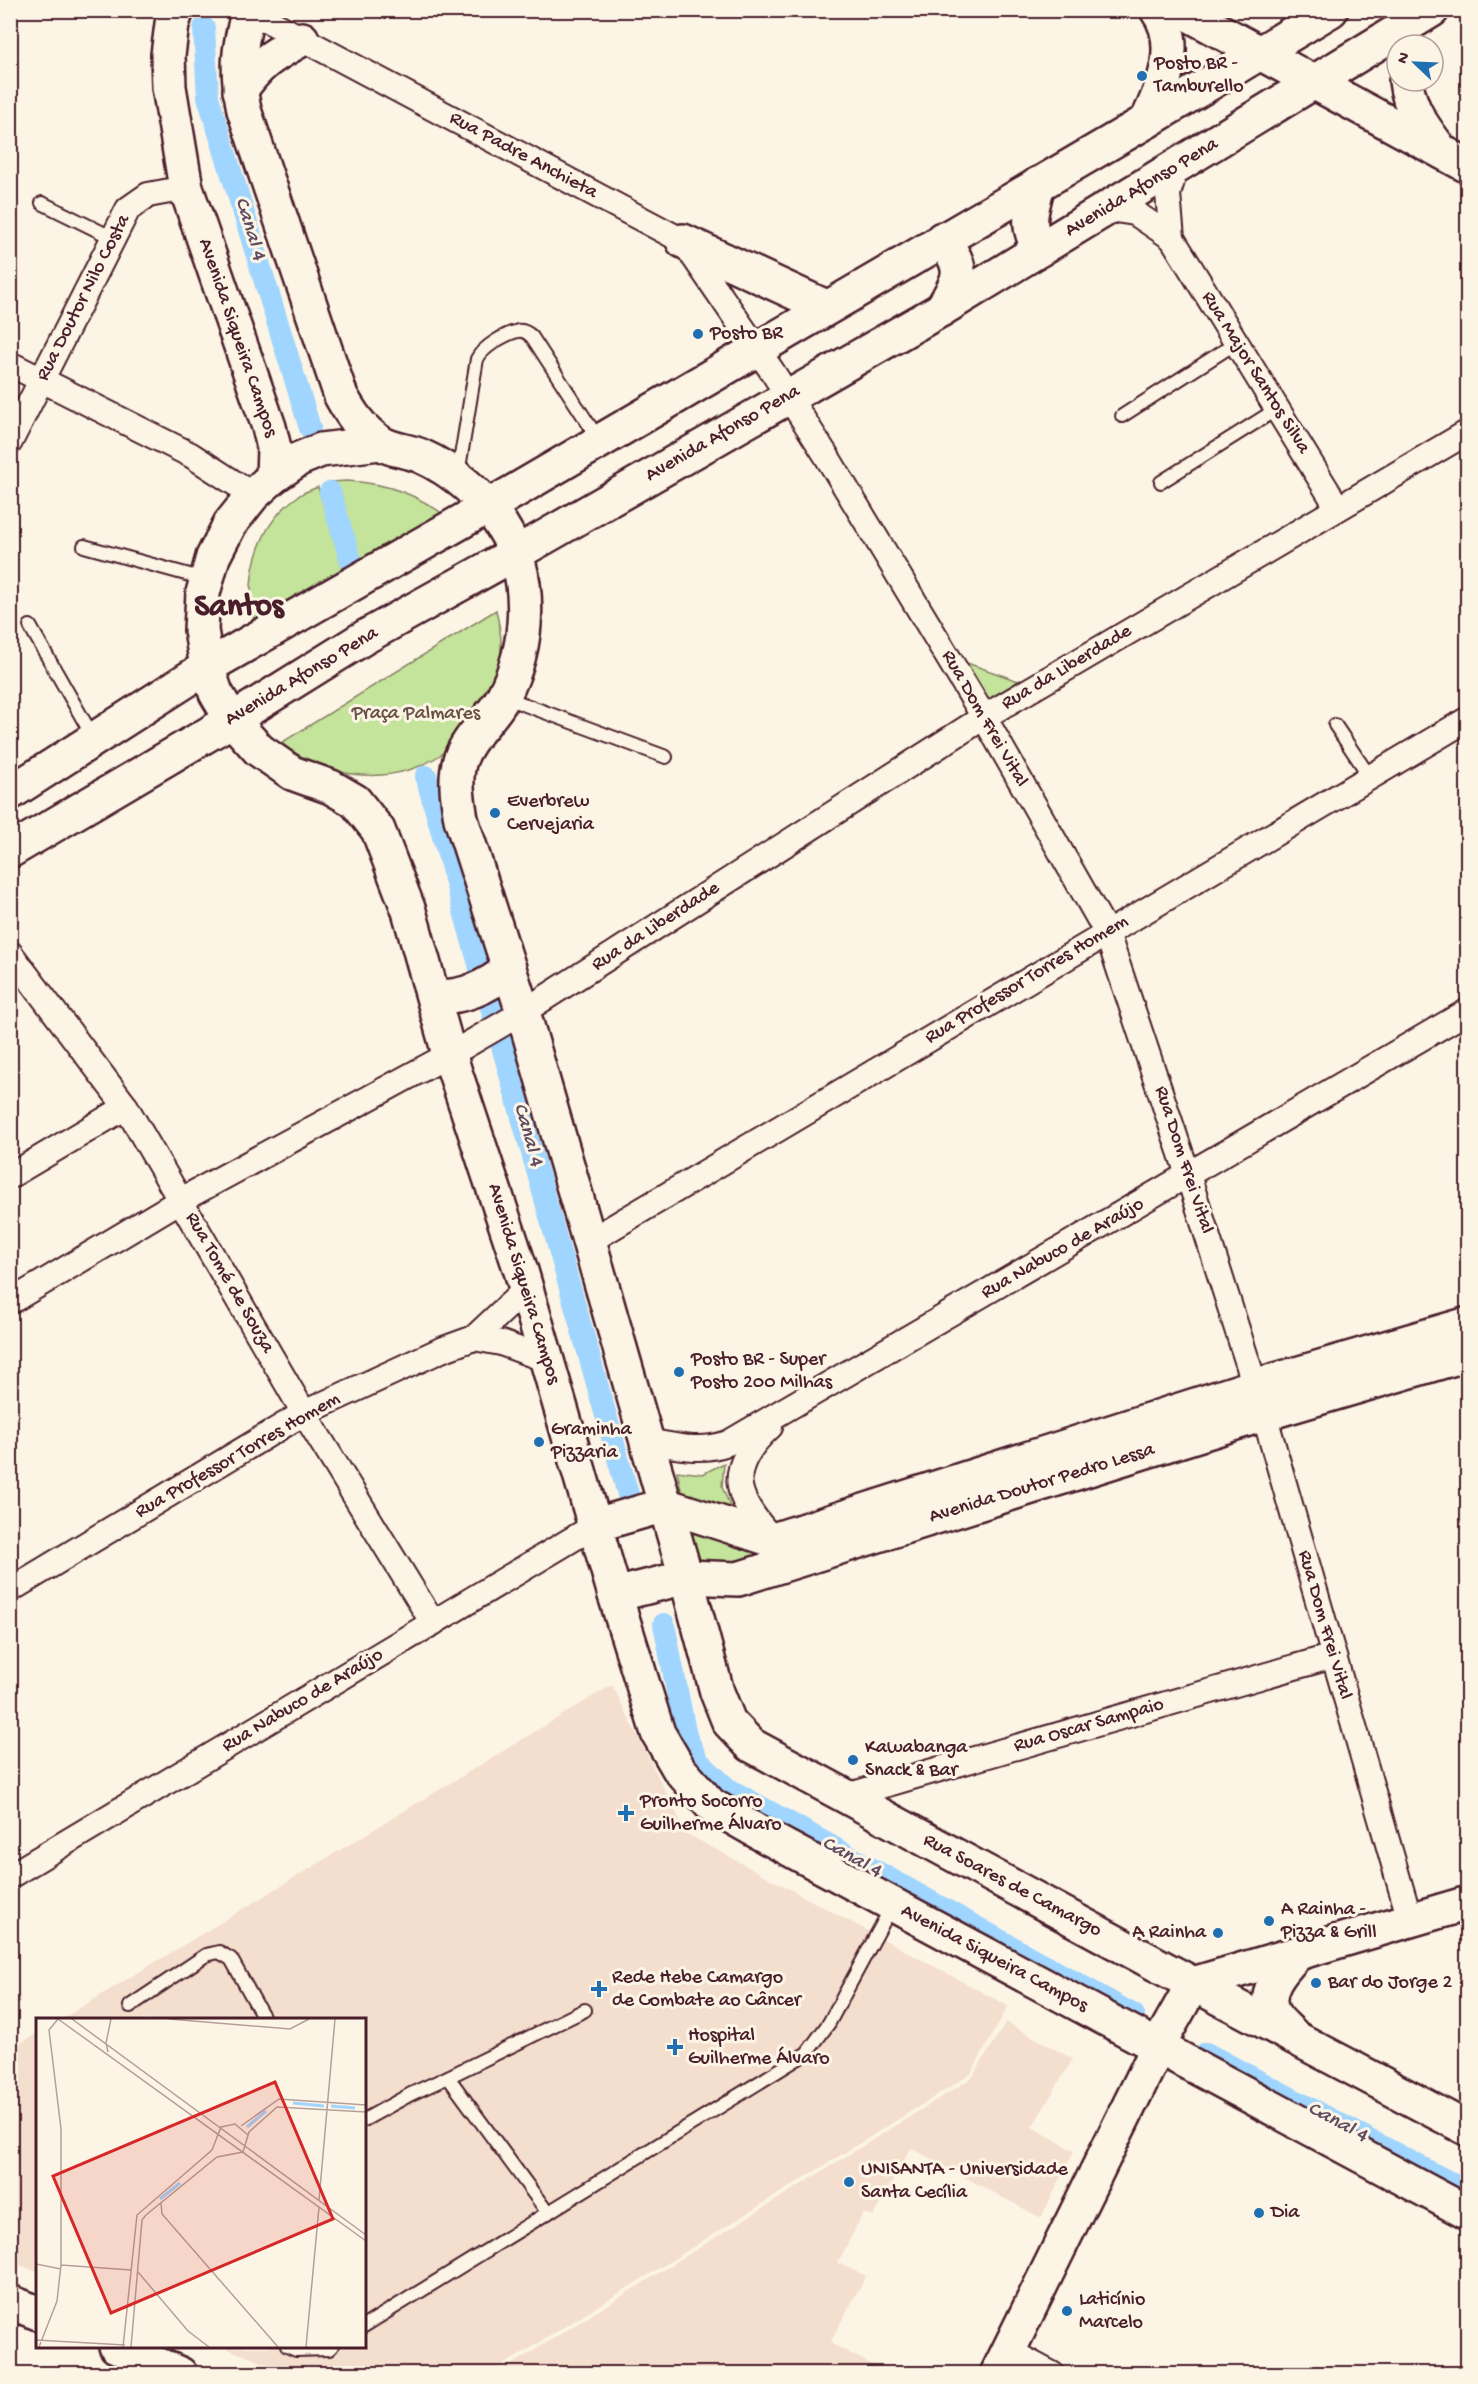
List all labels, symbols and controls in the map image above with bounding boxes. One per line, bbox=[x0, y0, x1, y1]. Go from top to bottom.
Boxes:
north arrow bbox=[1385, 33, 1445, 93]
text: N bbox=[1394, 49, 1415, 67]
place label: Posto BR - Tamburello bbox=[1153, 53, 1244, 99]
marker: Posto BR - Tamburello bbox=[1135, 69, 1149, 83]
street label: Rua Padre Anchieta bbox=[445, 107, 602, 205]
street label: Avenida Afonso Pena bbox=[1061, 133, 1224, 243]
water label: Canal 4 bbox=[228, 195, 271, 264]
street label: Rua Doutor Nilo Costa bbox=[32, 210, 136, 385]
street label: Avenida Siqueira Campos bbox=[192, 236, 282, 441]
street label: Rua Major Santos Silva bbox=[1196, 288, 1315, 459]
place label: Posto BR bbox=[709, 323, 784, 346]
marker: Posto BR bbox=[691, 327, 705, 341]
street label: Avenida Afonso Pena bbox=[642, 380, 805, 488]
district label: Santos bbox=[194, 589, 286, 627]
street label: Rua da Liberdade bbox=[998, 620, 1137, 716]
street label: Avenida Afonso Pena bbox=[221, 622, 384, 732]
street label: Rua Dom Frei Vital bbox=[936, 647, 1032, 791]
park label: Praça Palmares bbox=[351, 703, 481, 726]
place label: Everbrew Cervejaria bbox=[507, 791, 595, 837]
marker: Everbrew Cervejaria bbox=[488, 806, 502, 820]
street label: Rua da Liberdade bbox=[588, 877, 725, 977]
street label: Rua Professor Torres Homem bbox=[921, 910, 1133, 1050]
street label: Rua Dom Frei Vital bbox=[1148, 1083, 1218, 1237]
water label: Canal 4 bbox=[506, 1101, 548, 1170]
street label: Avenida Siqueira Campos bbox=[482, 1181, 565, 1388]
street label: Rua Nabuco de Araújo bbox=[978, 1193, 1148, 1305]
street label: Rua Tomé de Souza bbox=[179, 1208, 279, 1358]
place label: Posto BR - Super Posto 200 Milhas bbox=[690, 1349, 833, 1395]
marker: Posto BR - Super Posto 200 Milhas bbox=[672, 1365, 686, 1379]
street label: Rua Professor Torres Homem bbox=[131, 1388, 345, 1524]
place label: Graminha Pizzaria bbox=[550, 1419, 633, 1465]
marker: Graminha Pizzaria bbox=[532, 1435, 546, 1449]
street label: Avenida Doutor Pedro Lessa bbox=[927, 1438, 1158, 1529]
street label: Rua Dom Frei Vital bbox=[1292, 1548, 1356, 1702]
street label: Rua Nabuco de Araújo bbox=[218, 1644, 388, 1758]
street label: Rua Oscar Sampaio bbox=[1011, 1694, 1167, 1758]
place label: Kawabanga Snack & Bar bbox=[865, 1737, 968, 1783]
marker: Kawabanga Snack & Bar bbox=[846, 1753, 860, 1767]
place label: Pronto Socorro Guilherme Álvaro bbox=[639, 1791, 782, 1837]
marker: Pronto Socorro Guilherme Álvaro bbox=[617, 1804, 635, 1822]
street label: Rua Soares de Camargo bbox=[919, 1829, 1105, 1943]
water label: Canal 4 bbox=[817, 1832, 886, 1885]
place label: A Rainha - Pizza & Grill bbox=[1280, 1899, 1377, 1945]
street label: Avenida Siqueira Campos bbox=[897, 1900, 1092, 2018]
marker: A Rainha - Pizza & Grill bbox=[1262, 1914, 1276, 1928]
place label: A Rainha bbox=[1132, 1922, 1207, 1945]
marker: A Rainha bbox=[1211, 1926, 1225, 1940]
place label: Rede Hebe Camargo de Combate ao Câncer bbox=[612, 1967, 803, 2013]
place label: Bar do Jorge 2 bbox=[1327, 1972, 1452, 1995]
marker: Bar do Jorge 2 bbox=[1309, 1976, 1323, 1990]
marker: Rede Hebe Camargo de Combate ao Câncer bbox=[590, 1980, 608, 1998]
inset map bbox=[36, 2018, 366, 2348]
place label: Hospital Guilherme Álvaro bbox=[688, 2025, 830, 2071]
marker: Hospital Guilherme Álvaro bbox=[666, 2038, 684, 2056]
water label: Canal 4 bbox=[1303, 2097, 1372, 2150]
place label: UNISANTA - Universidade Santa Cecília bbox=[861, 2159, 1069, 2205]
marker: UNISANTA - Universidade Santa Cecília bbox=[842, 2175, 856, 2189]
place label: Dia bbox=[1269, 2202, 1300, 2225]
marker: Dia bbox=[1252, 2206, 1266, 2220]
place label: Laticínio Marcelo bbox=[1079, 2289, 1145, 2335]
marker: Laticínio Marcelo bbox=[1060, 2304, 1074, 2318]

